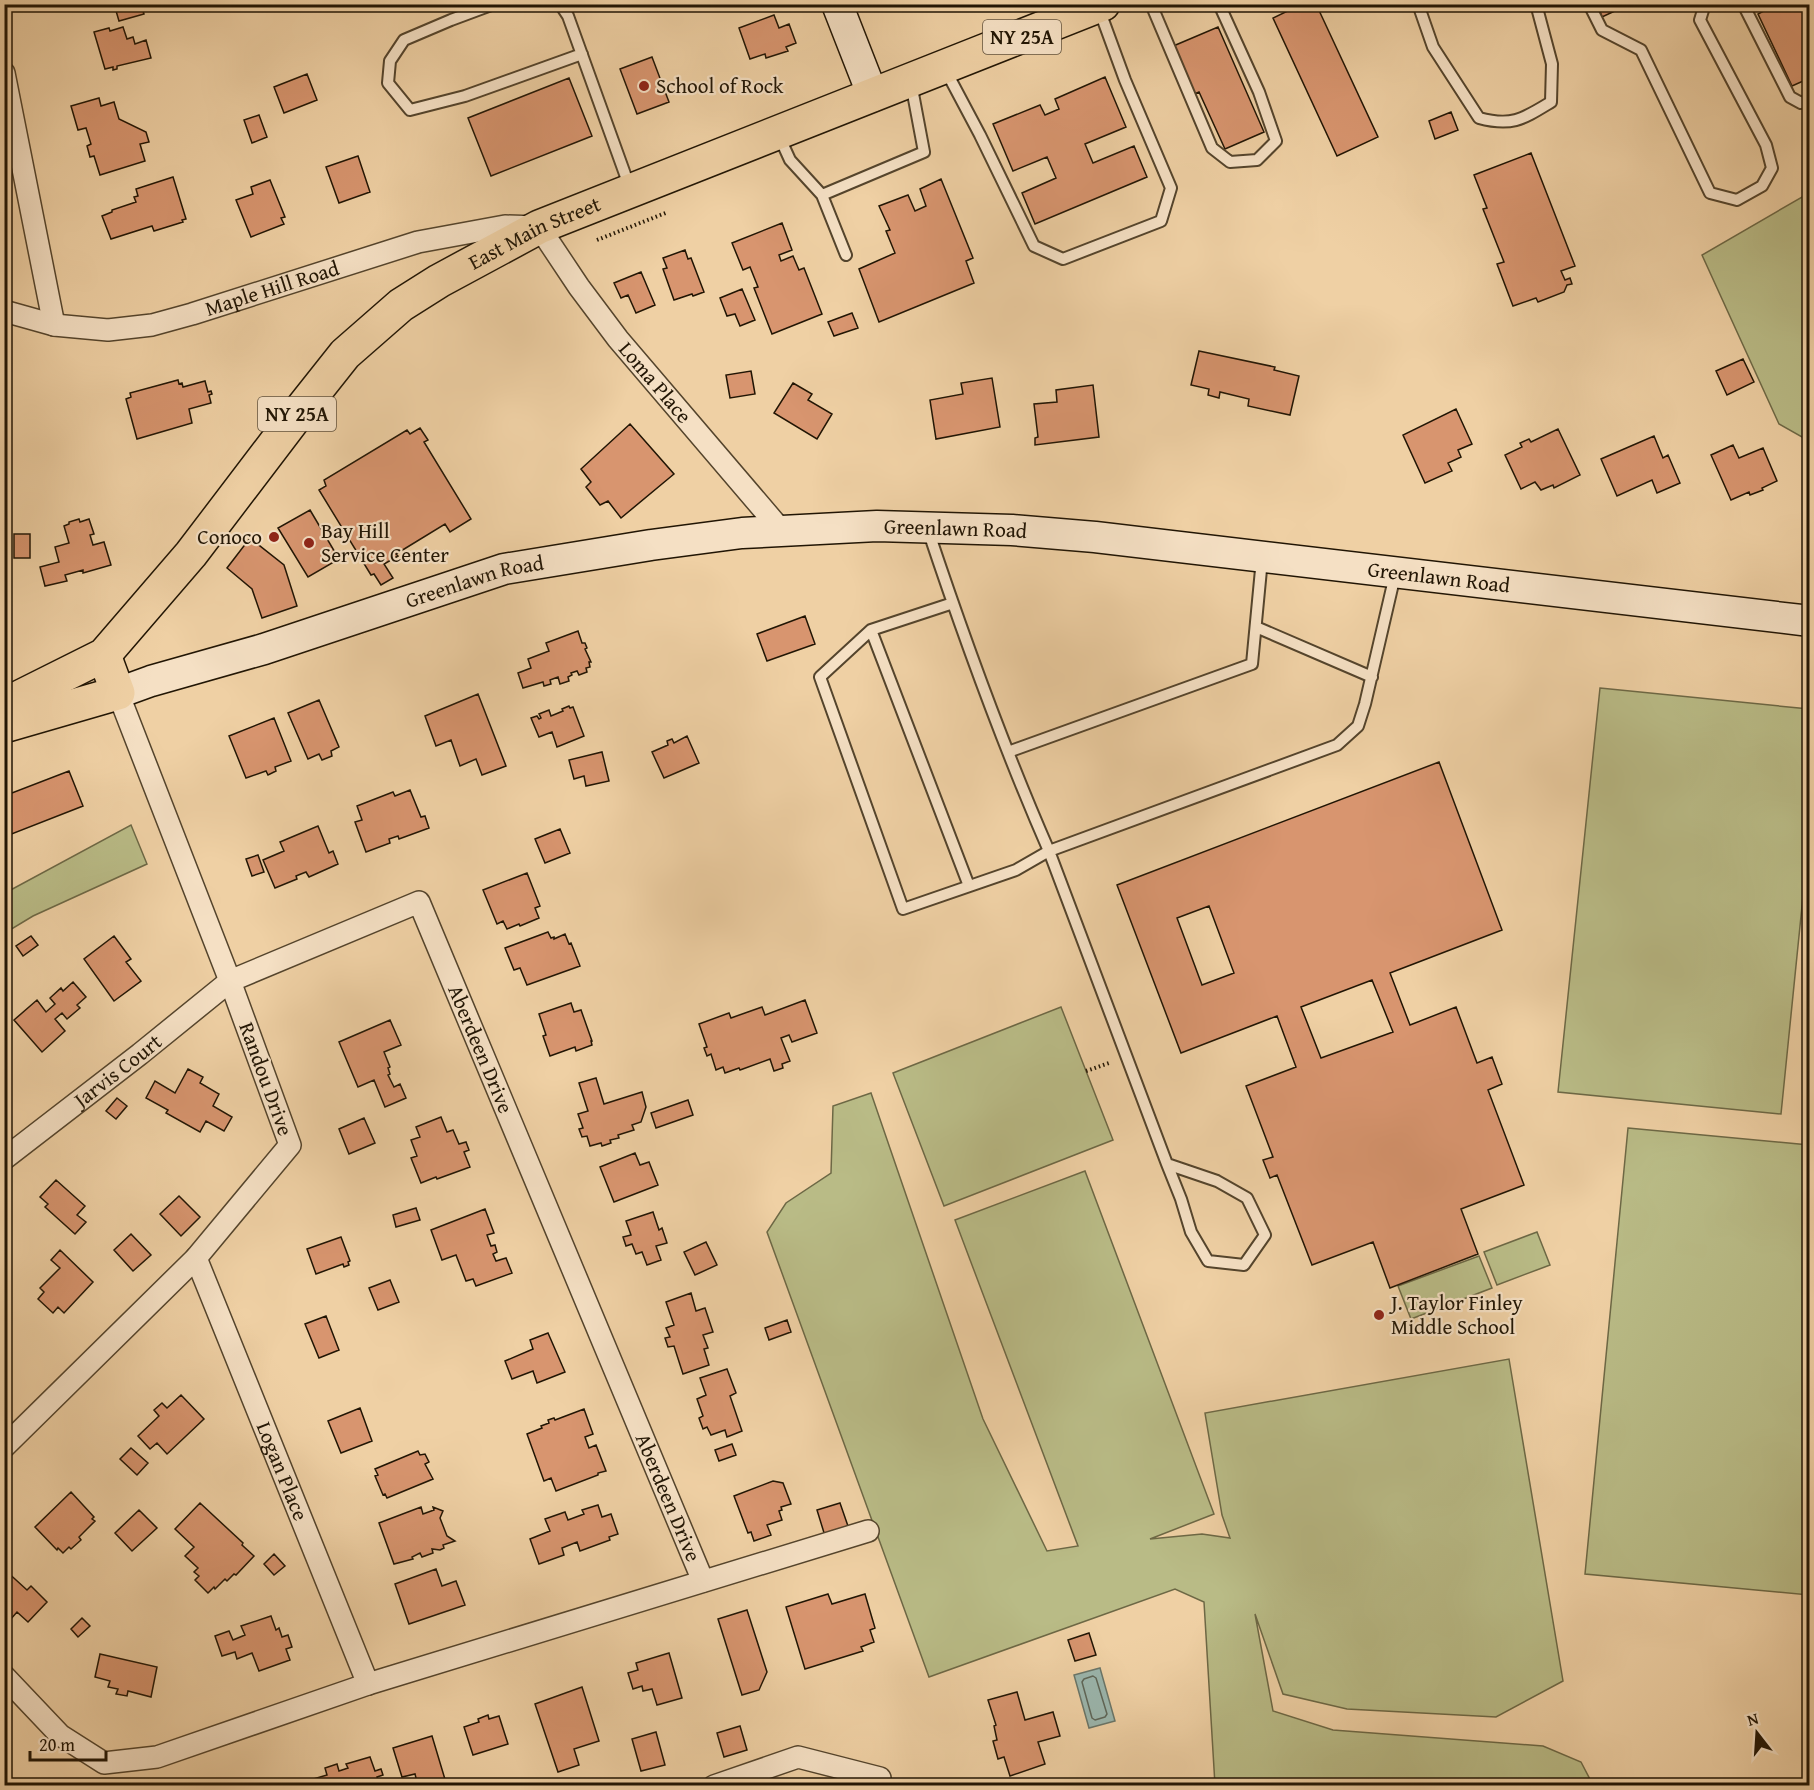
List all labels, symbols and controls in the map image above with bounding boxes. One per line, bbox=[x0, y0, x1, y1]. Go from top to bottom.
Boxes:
road number: NY 25A bbox=[983, 20, 1061, 54]
place label: School of Rock bbox=[656, 70, 784, 101]
marker: School of Rock bbox=[637, 79, 651, 93]
street label: East Main Street bbox=[462, 188, 606, 277]
street label: Maple Hill Road bbox=[201, 252, 344, 324]
street label: Loma Place bbox=[612, 335, 700, 430]
road number: NY 25A bbox=[258, 397, 336, 431]
street label: Greenlawn Road bbox=[884, 510, 1029, 546]
place label: Bay Hill Service Center bbox=[321, 515, 449, 570]
place label: Conoco bbox=[197, 521, 262, 552]
marker: Conoco bbox=[267, 530, 281, 544]
marker: Bay Hill Service Center bbox=[302, 536, 316, 550]
street label: Greenlawn Road bbox=[401, 547, 547, 616]
street label: Greenlawn Road bbox=[1366, 553, 1513, 601]
street label: Aberdeen Drive bbox=[440, 980, 522, 1118]
street label: Randou Drive bbox=[232, 1018, 301, 1140]
street label: Jarvis Court bbox=[65, 1026, 169, 1117]
place label: J. Taylor Finley Middle School bbox=[1388, 1287, 1523, 1342]
marker: J. Taylor Finley Middle School bbox=[1372, 1308, 1386, 1322]
street label: Logan Place bbox=[249, 1417, 316, 1525]
street label: Aberdeen Drive bbox=[628, 1428, 709, 1566]
north arrow bbox=[1727, 1703, 1787, 1763]
text: N bbox=[1744, 1706, 1762, 1732]
scale bar bbox=[30, 1724, 106, 1762]
text: 20 m bbox=[39, 1731, 75, 1758]

